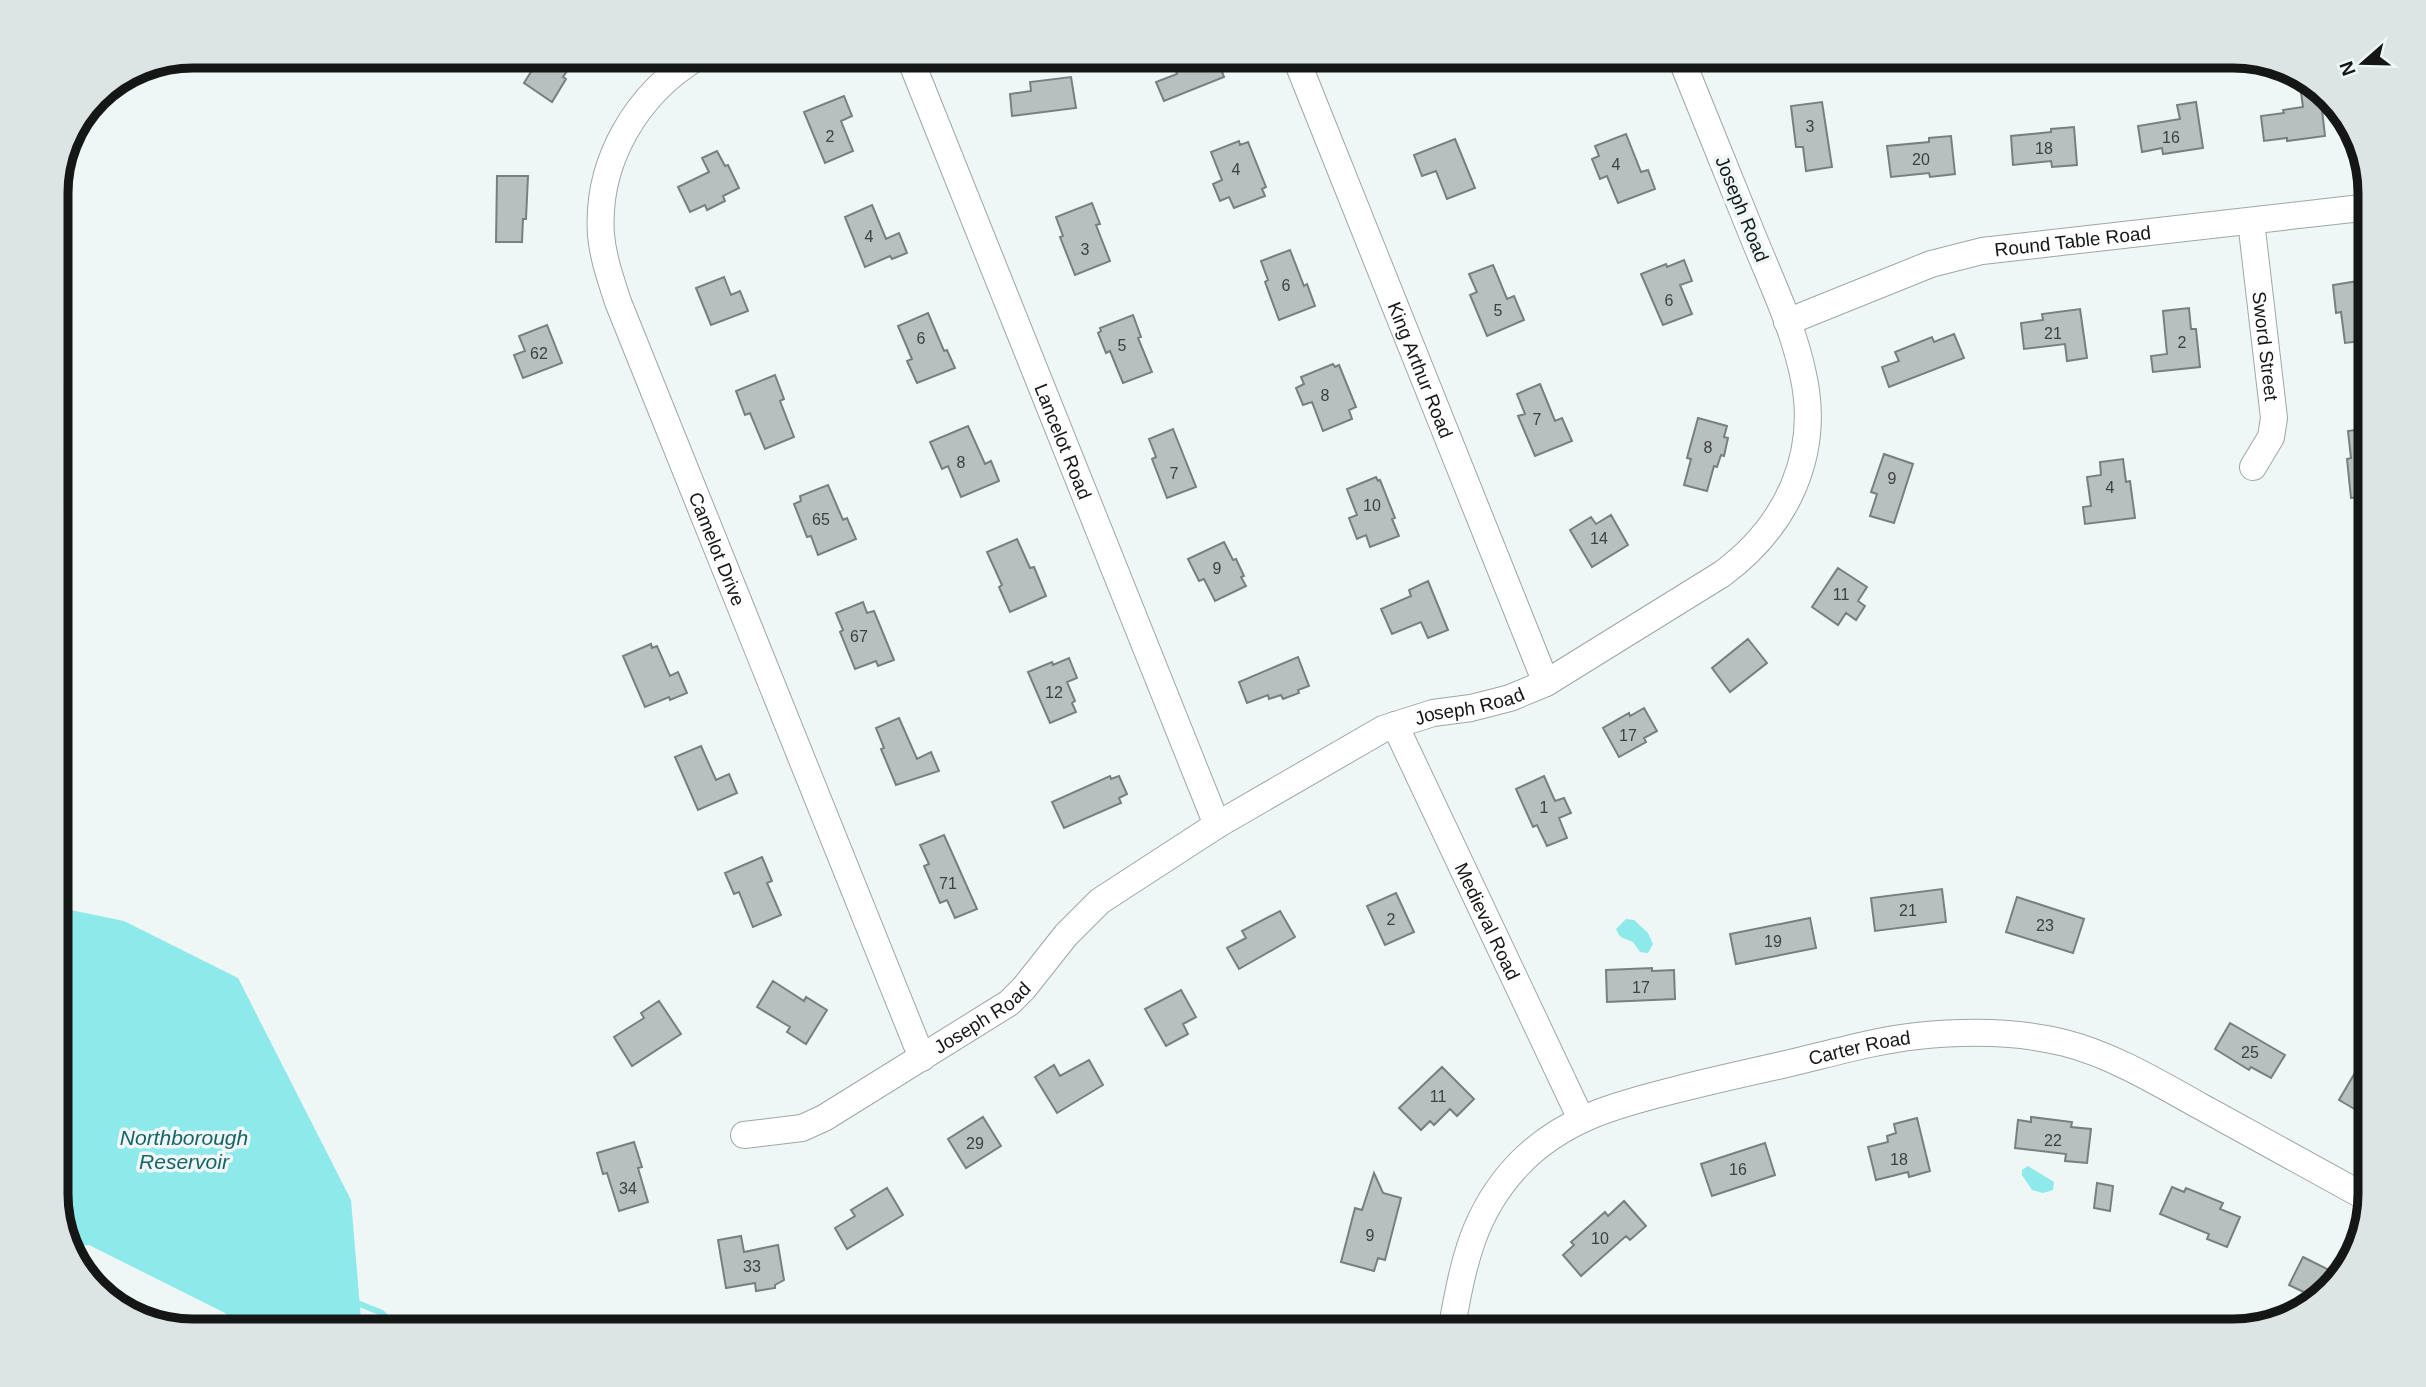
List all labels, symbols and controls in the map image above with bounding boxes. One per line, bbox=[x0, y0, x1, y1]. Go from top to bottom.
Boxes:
north arrow bbox=[2328, 28, 2398, 98]
text: N bbox=[2335, 59, 2360, 79]
house number: 3 bbox=[1806, 118, 1815, 135]
house number: 2 bbox=[826, 128, 835, 145]
house number: 16 bbox=[2162, 129, 2180, 146]
house number: 18 bbox=[2035, 140, 2053, 157]
house number: 20 bbox=[1912, 151, 1930, 168]
street label: Joseph Road bbox=[1711, 153, 1773, 265]
house number: 4 bbox=[1612, 156, 1621, 173]
house number: 4 bbox=[1232, 161, 1241, 178]
street label: Round Table Road bbox=[1993, 221, 2152, 260]
house number: 4 bbox=[865, 228, 874, 245]
house number: 3 bbox=[1081, 241, 1090, 258]
house number: 6 bbox=[1282, 277, 1291, 294]
street label: Sword Street bbox=[2249, 290, 2282, 403]
house number: 6 bbox=[1665, 292, 1674, 309]
street label: King Arthur Road bbox=[1384, 299, 1457, 441]
house number: 5 bbox=[1494, 302, 1503, 319]
house number: 21 bbox=[2044, 325, 2062, 342]
house number: 6 bbox=[917, 330, 926, 347]
house number: 2 bbox=[2178, 334, 2187, 351]
house number: 5 bbox=[1118, 337, 1127, 354]
house number: 62 bbox=[530, 345, 548, 362]
street label: Lancelot Road bbox=[1031, 380, 1096, 502]
house number: 8 bbox=[1321, 387, 1330, 404]
house number: 7 bbox=[1533, 411, 1542, 428]
house number: 8 bbox=[1704, 439, 1713, 456]
house number: 8 bbox=[957, 454, 966, 471]
house number: 7 bbox=[1170, 465, 1179, 482]
house number: 9 bbox=[1888, 470, 1897, 487]
house number: 4 bbox=[2106, 479, 2115, 496]
street label: Camelot Drive bbox=[685, 489, 749, 609]
house number: 10 bbox=[1363, 497, 1381, 514]
house number: 65 bbox=[812, 511, 830, 528]
house number: 14 bbox=[1590, 530, 1608, 547]
house number: 9 bbox=[1213, 560, 1222, 577]
house number: 11 bbox=[1833, 586, 1849, 603]
house number: 67 bbox=[850, 628, 868, 645]
street label: Joseph Road bbox=[1412, 683, 1527, 729]
house number: 12 bbox=[1045, 684, 1063, 701]
house number: 17 bbox=[1619, 727, 1637, 744]
house number: 1 bbox=[1540, 799, 1549, 816]
street label: Medieval Road bbox=[1451, 859, 1524, 983]
house number: 71 bbox=[939, 875, 957, 892]
house number: 21 bbox=[1899, 902, 1917, 919]
house number: 2 bbox=[1387, 911, 1396, 928]
house number: 23 bbox=[2036, 917, 2054, 934]
house number: 19 bbox=[1764, 933, 1782, 950]
street label: Joseph Road bbox=[930, 977, 1035, 1058]
house number: 17 bbox=[1632, 979, 1650, 996]
street label: Carter Road bbox=[1806, 1026, 1912, 1069]
house number: 25 bbox=[2241, 1044, 2259, 1061]
house number: 11 bbox=[1430, 1088, 1446, 1105]
water label: Northborough Reservoir bbox=[120, 1126, 248, 1173]
house number: 22 bbox=[2044, 1132, 2062, 1149]
house number: 29 bbox=[966, 1135, 984, 1152]
house number: 18 bbox=[1890, 1151, 1908, 1168]
house number: 16 bbox=[1729, 1161, 1747, 1178]
house number: 34 bbox=[619, 1180, 637, 1197]
house number: 9 bbox=[1366, 1227, 1375, 1244]
house number: 10 bbox=[1591, 1230, 1609, 1247]
house number: 33 bbox=[743, 1258, 761, 1275]

